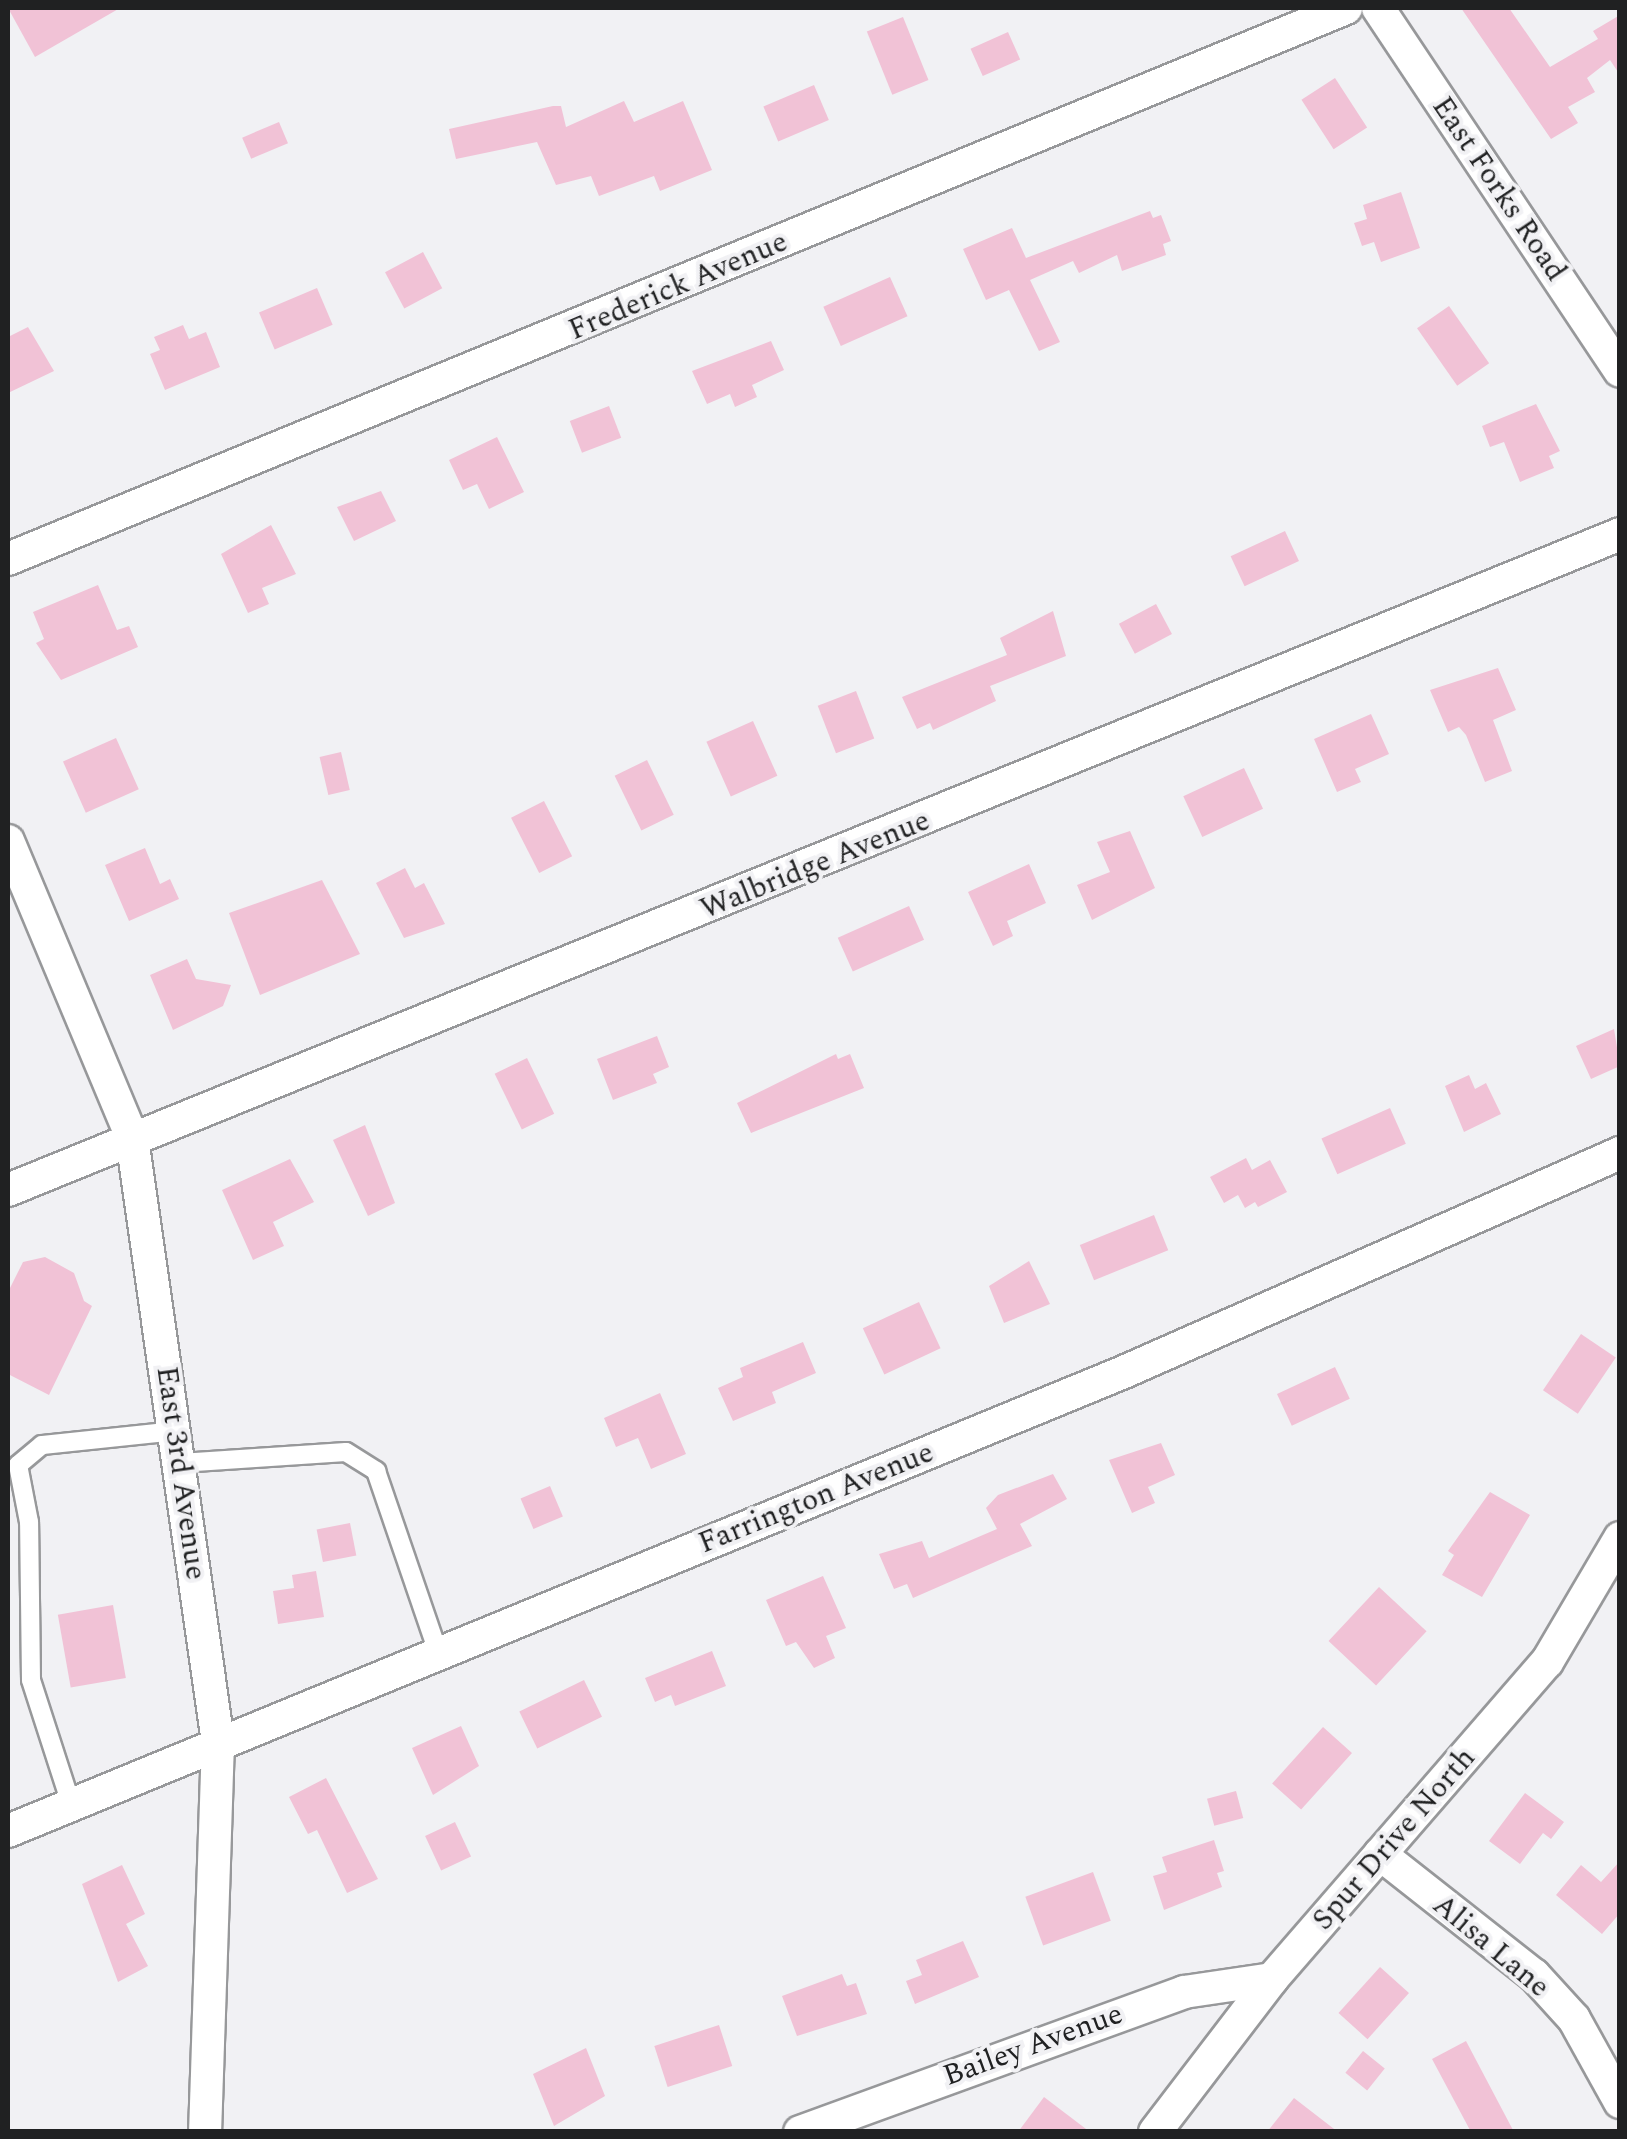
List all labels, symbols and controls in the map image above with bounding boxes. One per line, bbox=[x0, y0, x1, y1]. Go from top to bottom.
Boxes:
street label: East Forks Road bbox=[1424, 90, 1574, 288]
street label: Frederick Avenue bbox=[563, 224, 793, 348]
street label: Walbridge Avenue bbox=[695, 803, 935, 927]
street label: East 3rd Avenue bbox=[148, 1364, 214, 1582]
street label: Farrington Avenue bbox=[693, 1434, 939, 1562]
street label: Spur Drive North bbox=[1305, 1740, 1483, 1938]
street label: Alisa Lane bbox=[1425, 1887, 1557, 2005]
street label: Bailey Avenue bbox=[938, 1996, 1128, 2094]

